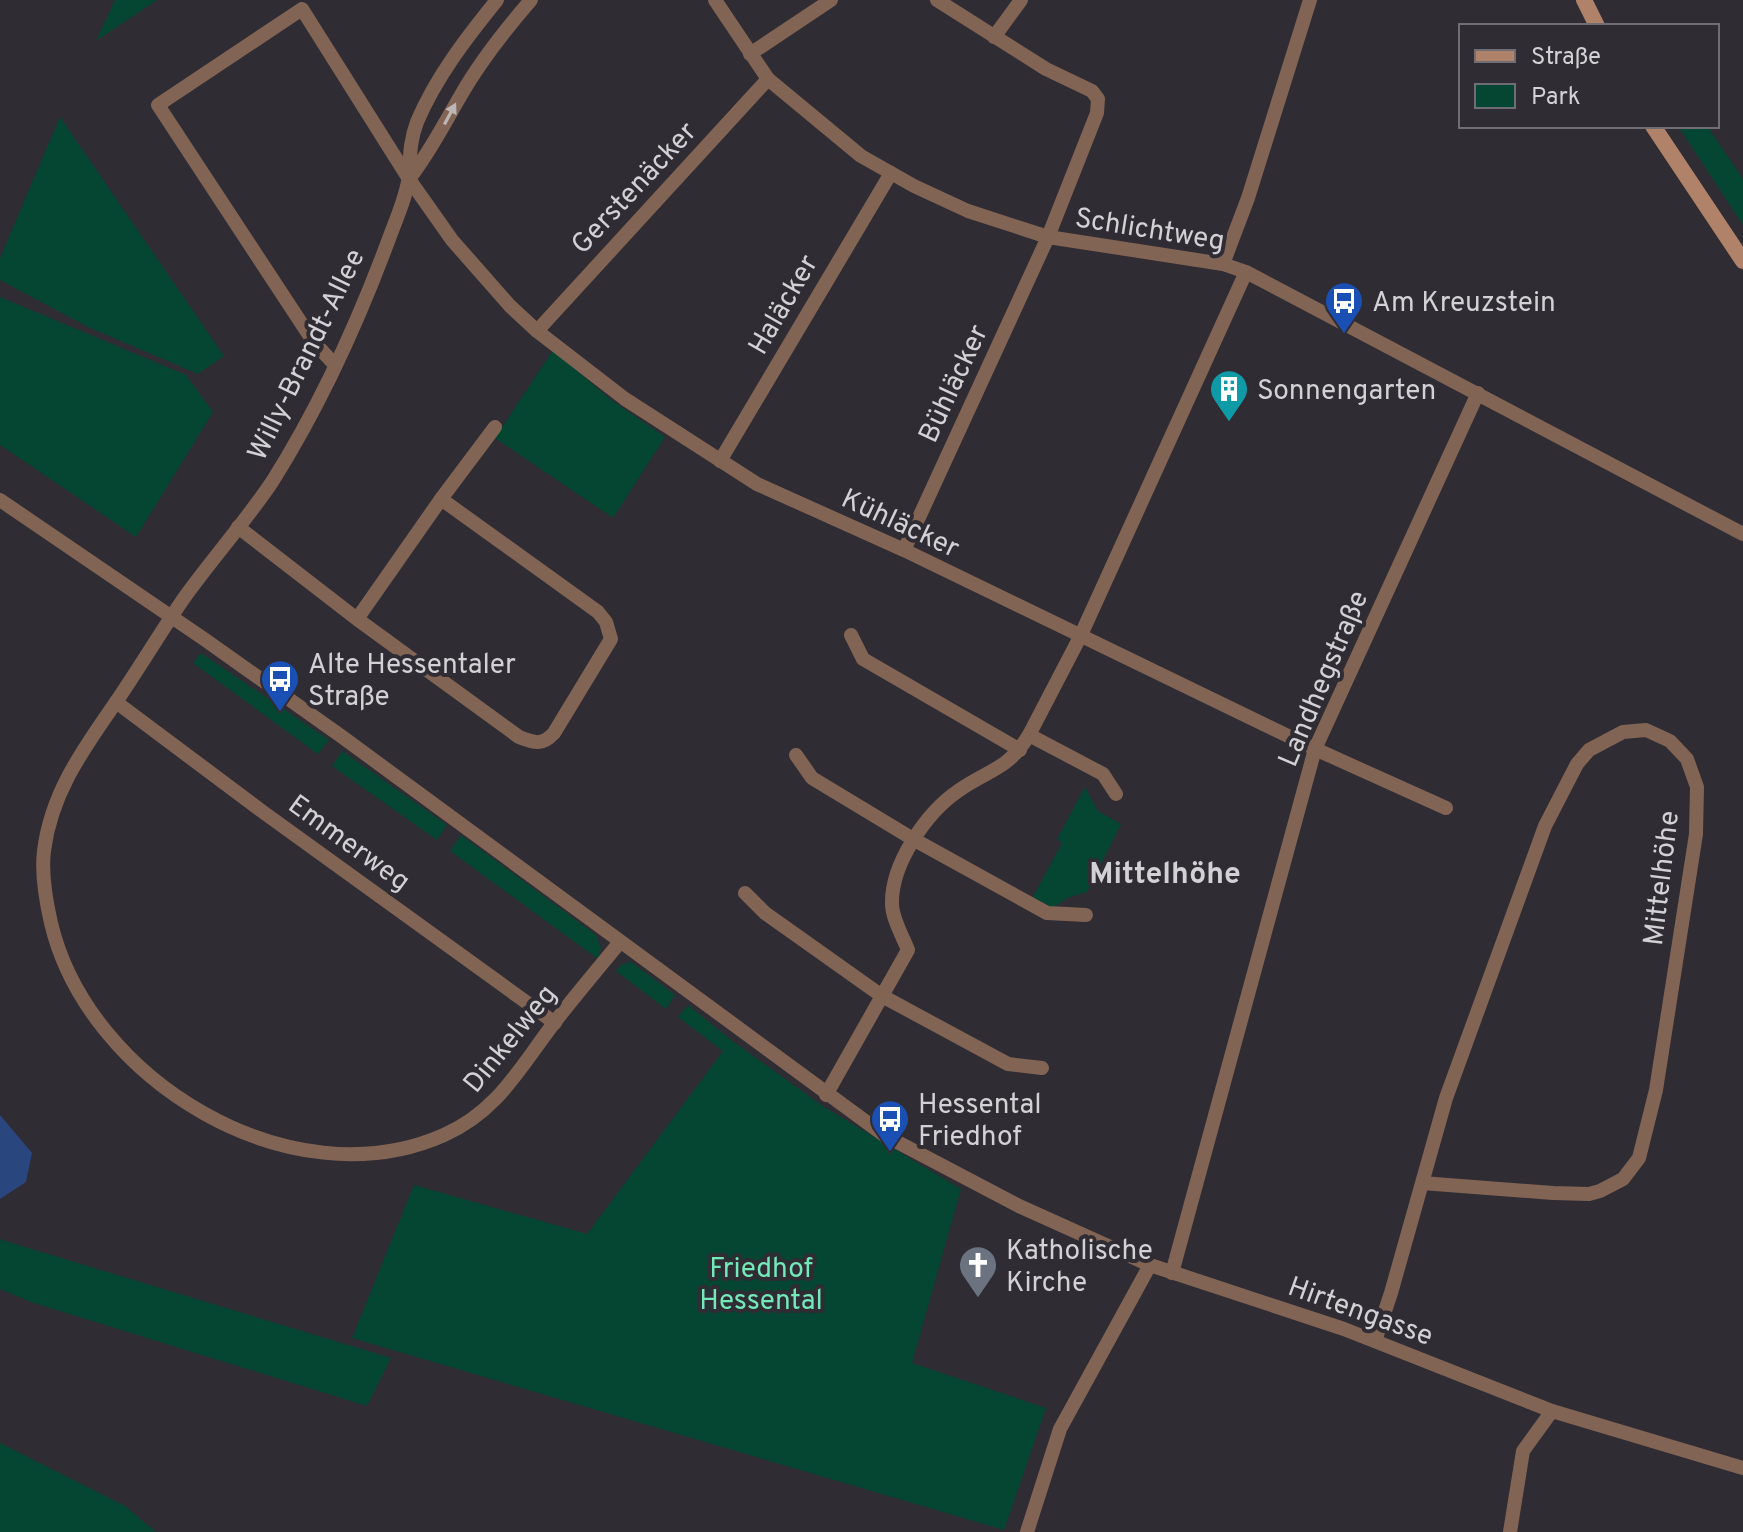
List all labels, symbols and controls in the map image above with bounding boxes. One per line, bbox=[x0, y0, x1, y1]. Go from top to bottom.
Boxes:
legend bbox=[1459, 24, 1719, 128]
text: Straße bbox=[1531, 43, 1601, 73]
text: Park bbox=[1531, 83, 1581, 113]
one-way arrow bbox=[444, 102, 457, 125]
street label: Gerstenäcker bbox=[565, 115, 706, 263]
street label: Schlichtweg bbox=[1072, 201, 1227, 261]
street label: Willy-Brandt-Allee bbox=[241, 244, 375, 467]
street label: Haläcker bbox=[742, 249, 828, 362]
bus stop icon: Am Kreuzstein bbox=[1323, 280, 1365, 335]
place label: Am Kreuzstein bbox=[1372, 286, 1556, 322]
street label: Bühläcker bbox=[912, 319, 998, 449]
building icon: Sonnengarten bbox=[1208, 368, 1250, 423]
place label: Sonnengarten bbox=[1257, 374, 1436, 410]
street label: Kühläcker bbox=[835, 482, 965, 568]
street label: Landhegstraße bbox=[1271, 586, 1378, 773]
place label: Alte Hessentaler Straße bbox=[308, 648, 516, 716]
bus stop icon: Alte Hessentaler Straße bbox=[259, 658, 301, 713]
street label: Emmerweg bbox=[280, 788, 416, 901]
street label: Mittelhöhe bbox=[1637, 809, 1689, 948]
district label: Mittelhöhe bbox=[1089, 857, 1241, 894]
street label: Dinkelweg bbox=[457, 978, 566, 1102]
place label: Hessental Friedhof bbox=[918, 1088, 1041, 1156]
bus stop icon: Hessental Friedhof bbox=[869, 1098, 911, 1153]
place label: Katholische Kirche bbox=[1006, 1234, 1153, 1302]
church icon: Katholische Kirche bbox=[957, 1244, 999, 1299]
park label: Friedhof Hessental bbox=[699, 1252, 823, 1320]
street label: Hirtengasse bbox=[1283, 1270, 1437, 1356]

